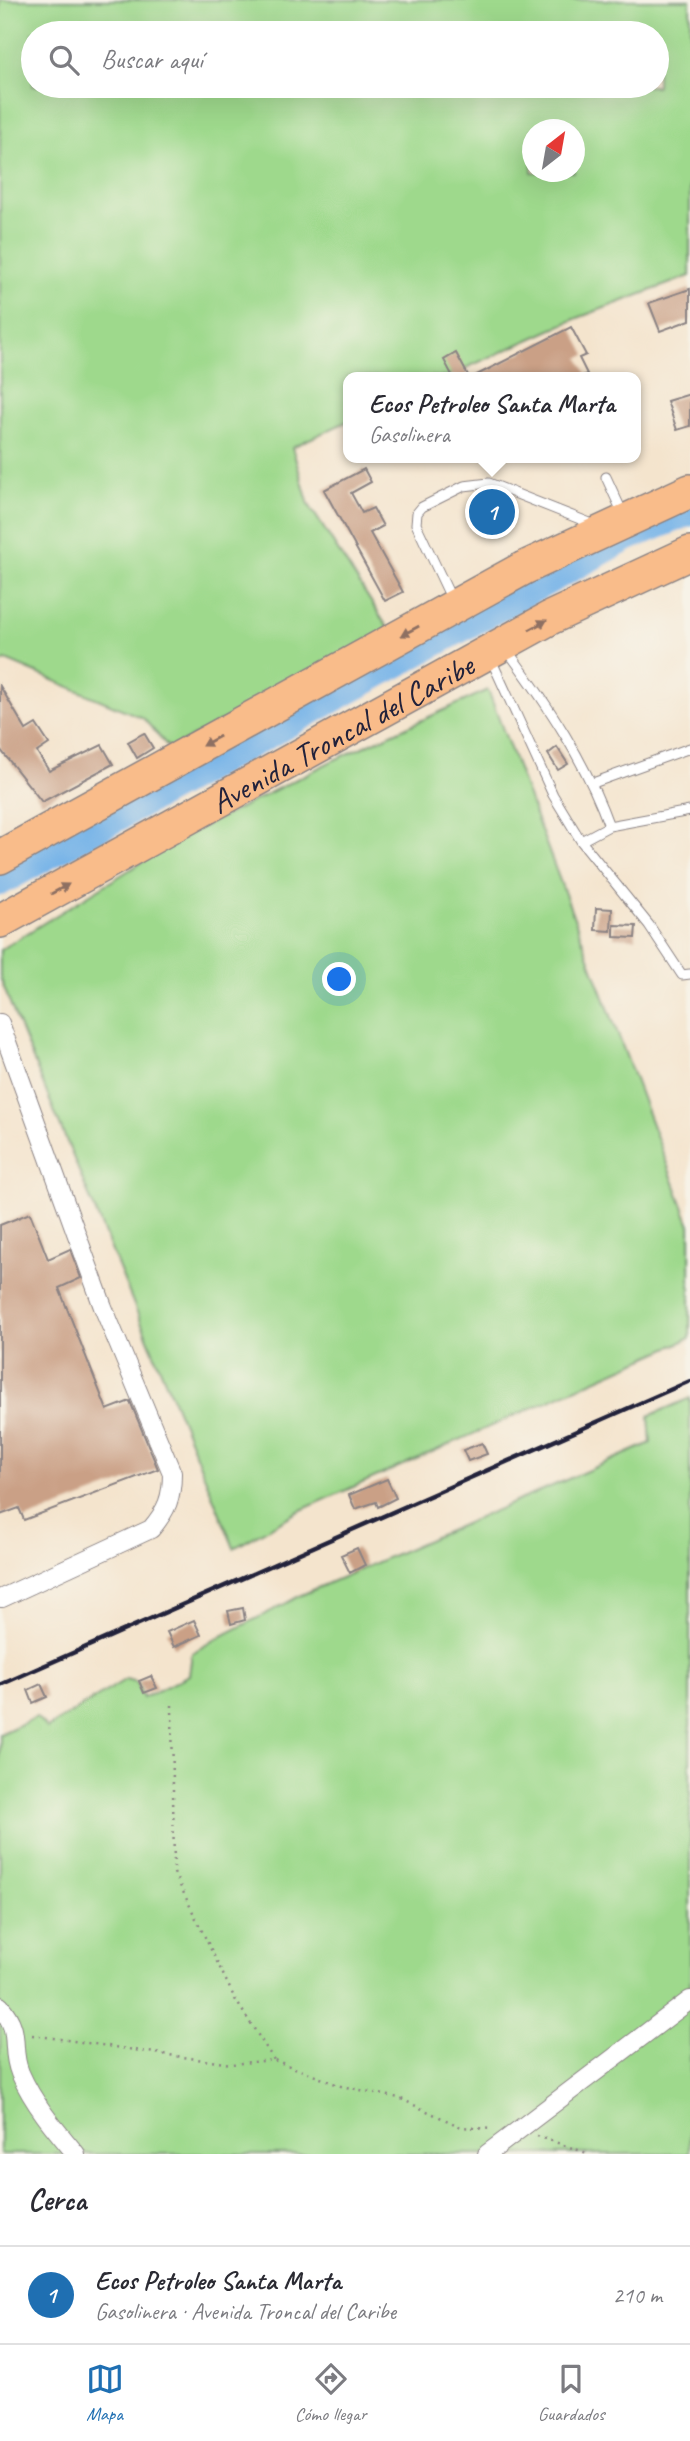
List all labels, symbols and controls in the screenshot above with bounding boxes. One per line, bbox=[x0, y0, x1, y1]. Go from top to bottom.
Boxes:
search box bbox=[21, 21, 669, 98]
icon: search bbox=[45, 41, 83, 79]
text: Buscar aquí bbox=[101, 43, 203, 76]
north arrow bbox=[522, 119, 585, 182]
popup bbox=[343, 372, 641, 463]
text: Ecos Petroleo Santa Marta bbox=[369, 387, 615, 420]
text: Gasolinera bbox=[369, 420, 450, 449]
pin: 1 bbox=[469, 486, 515, 538]
one-way arrow bbox=[528, 619, 548, 631]
one-way arrow bbox=[400, 625, 420, 637]
street label: Avenida Troncal del Caribe bbox=[203, 643, 483, 823]
one-way arrow bbox=[201, 735, 220, 747]
one-way arrow bbox=[50, 883, 70, 895]
your location bbox=[322, 962, 356, 996]
text: Cerca bbox=[28, 2181, 86, 2219]
text: Ecos Petroleo Santa Marta bbox=[95, 2264, 341, 2297]
text: 1 bbox=[46, 2281, 56, 2310]
text: 210 m bbox=[613, 2281, 662, 2310]
text: Gasolinera · Avenida Troncal del Caribe bbox=[95, 2297, 396, 2326]
tab: Mapa bbox=[86, 2360, 124, 2426]
tab: Cómo llegar bbox=[295, 2360, 367, 2426]
tab: Guardados bbox=[538, 2360, 604, 2426]

